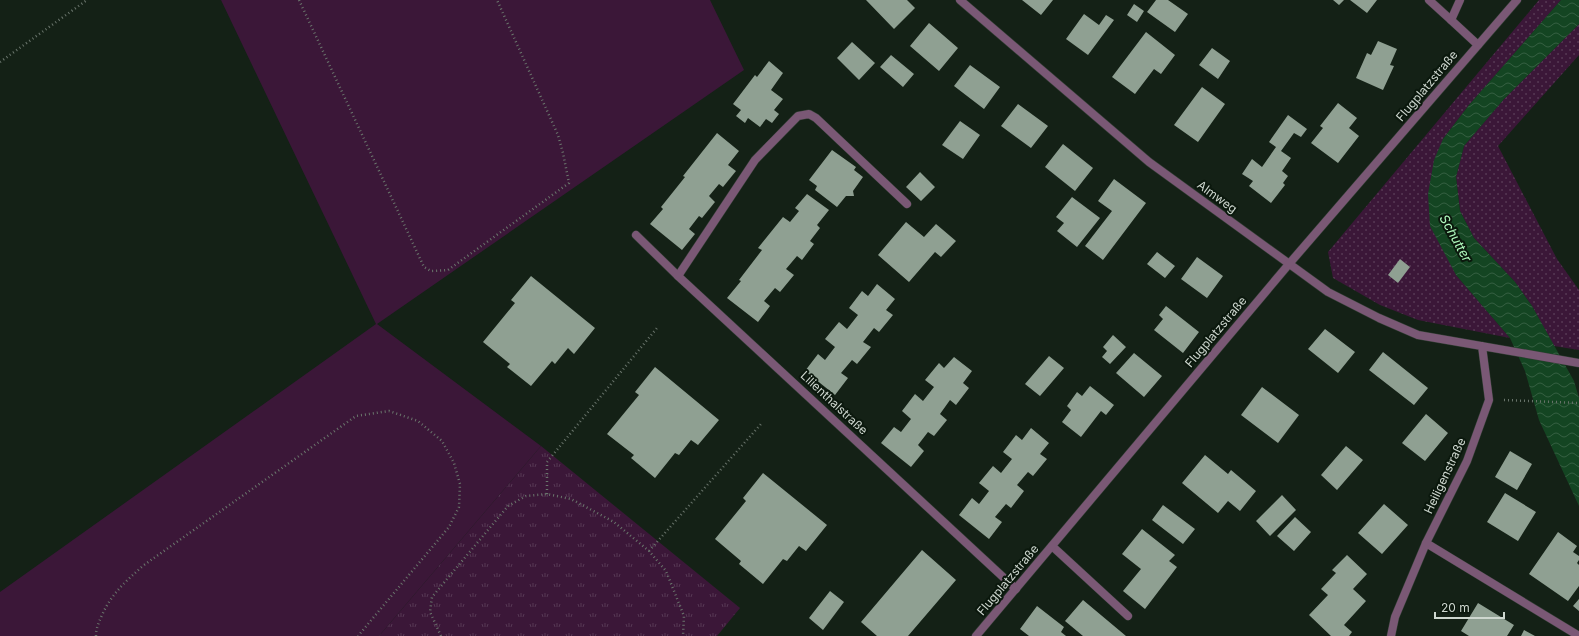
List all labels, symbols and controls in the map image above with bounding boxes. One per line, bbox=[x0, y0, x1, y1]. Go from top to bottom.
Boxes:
street label: Flugplatzstraße bbox=[1393, 47, 1461, 124]
street label: Almweg bbox=[1194, 177, 1240, 216]
water label: Schutter bbox=[1436, 212, 1476, 265]
street label: Flugplatzstraße bbox=[1182, 293, 1250, 370]
street label: Lilienthalstraße bbox=[798, 368, 871, 438]
street label: Heiligenstraße bbox=[1420, 435, 1469, 516]
street label: Flugplatzstraße bbox=[974, 541, 1042, 618]
scale bar bbox=[1435, 594, 1504, 620]
text: 20 m bbox=[1441, 600, 1470, 615]

